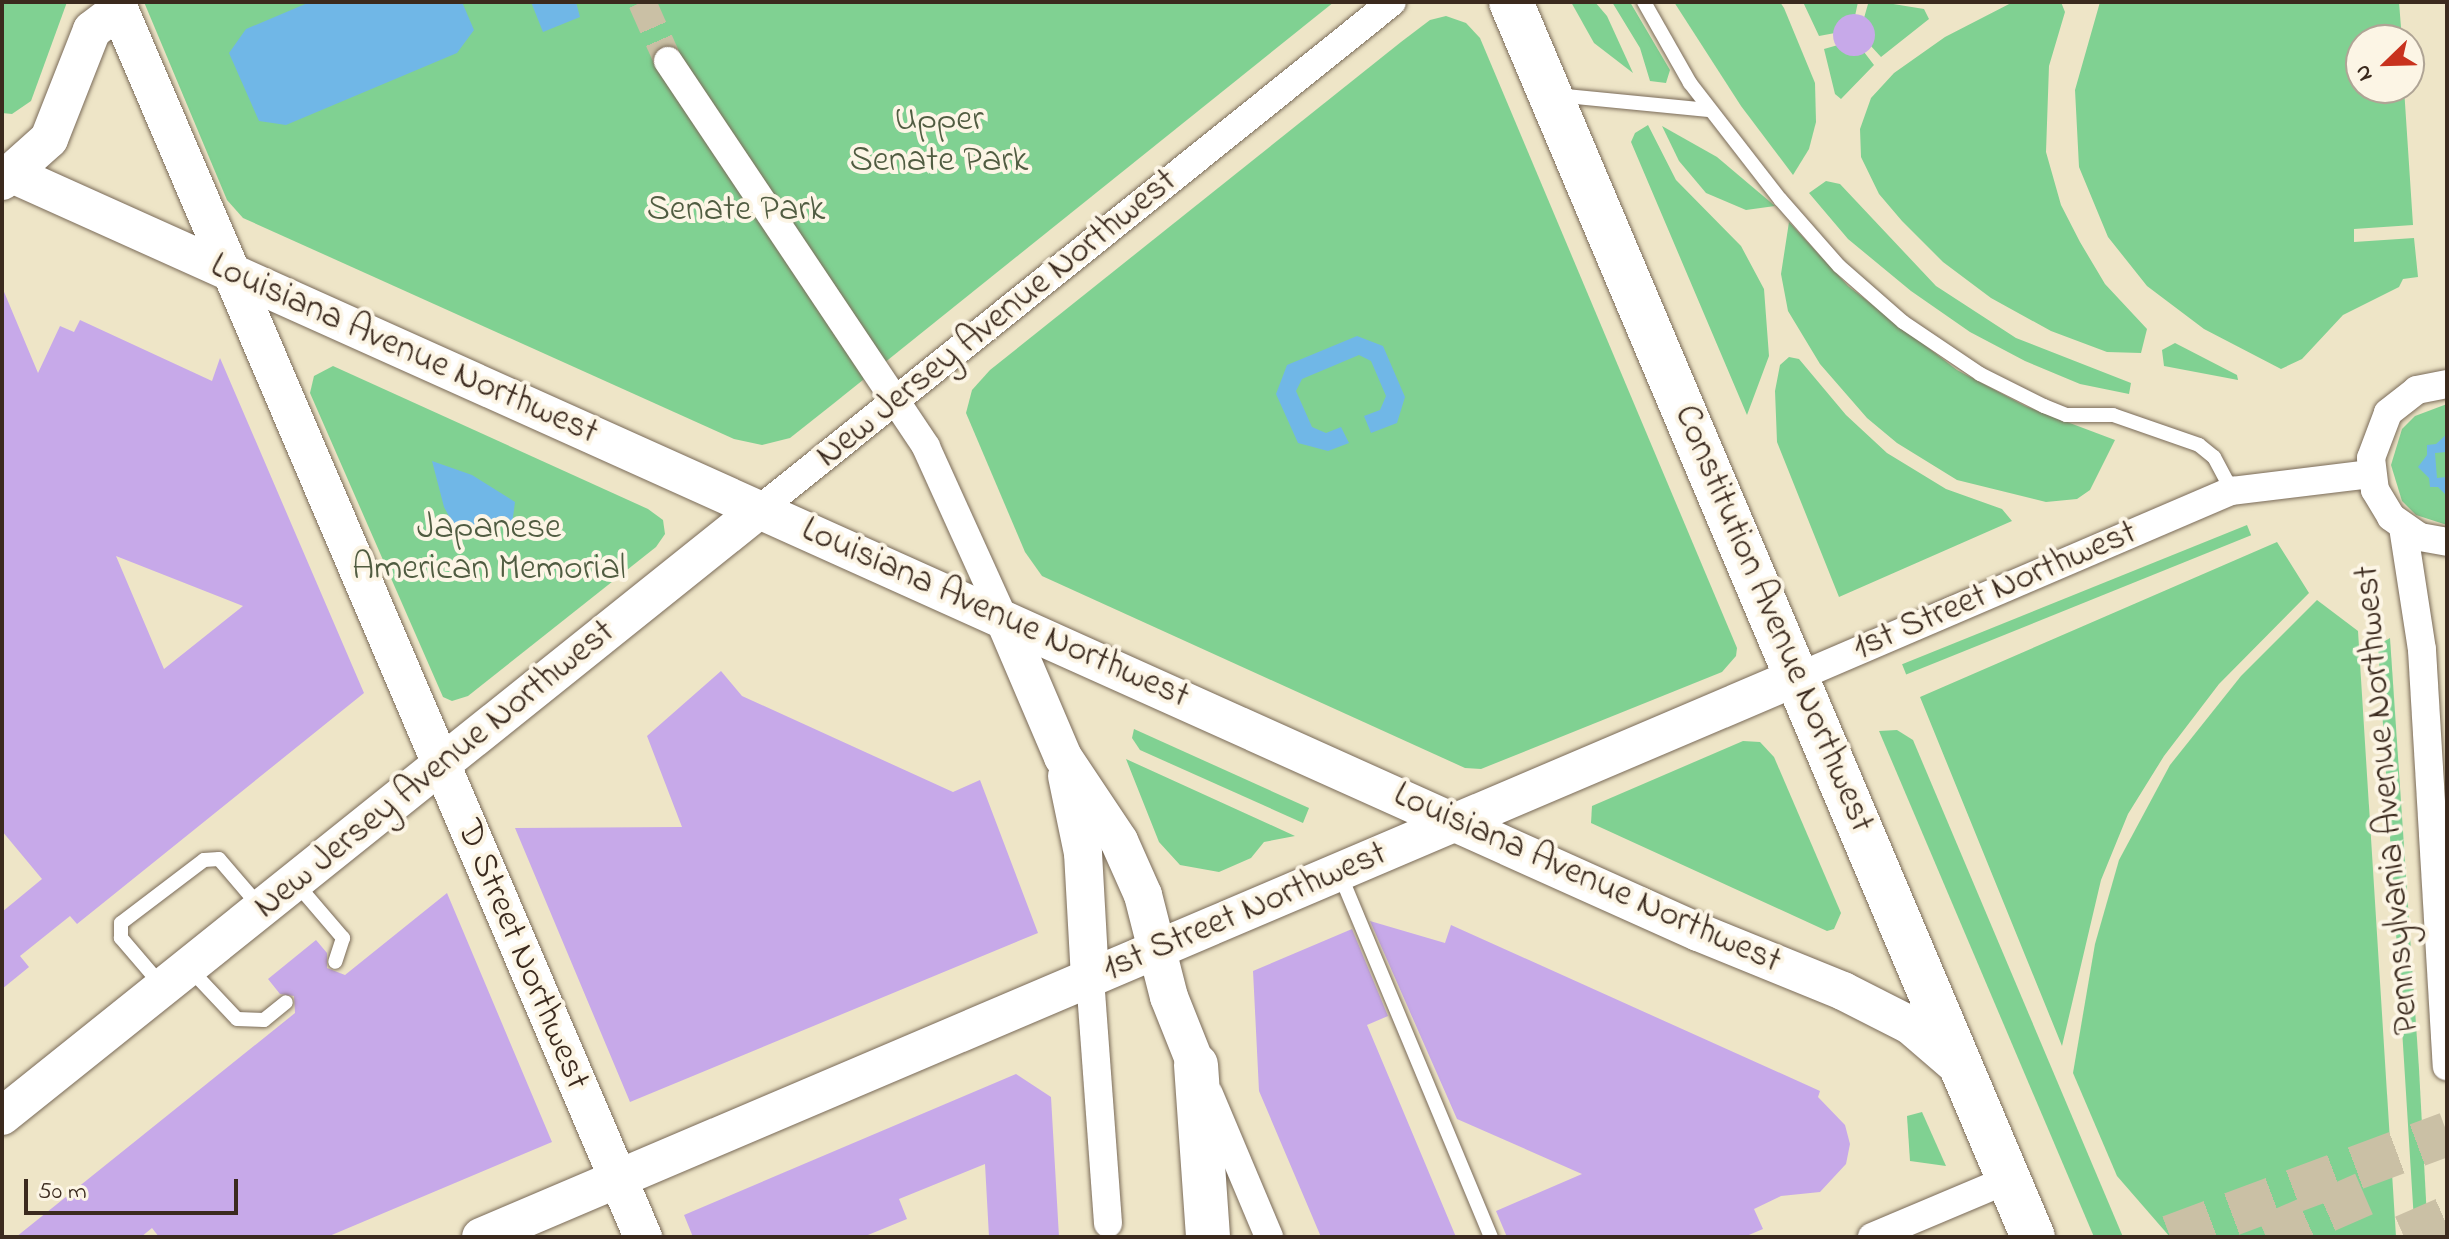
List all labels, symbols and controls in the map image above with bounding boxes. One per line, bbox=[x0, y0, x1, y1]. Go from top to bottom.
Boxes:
north arrow bbox=[2345, 24, 2425, 104]
text: N bbox=[2347, 60, 2382, 86]
park label: Upper Senate Park bbox=[850, 98, 1028, 183]
street label: New Jersey Avenue Northwest bbox=[808, 160, 1186, 478]
park label: Senate Park bbox=[647, 189, 825, 233]
street label: Louisiana Avenue Northwest bbox=[204, 245, 604, 455]
street label: Constitution Avenue Northwest bbox=[1663, 399, 1883, 839]
park label: Japanese American Memorial bbox=[352, 506, 626, 591]
street label: Louisiana Avenue Northwest bbox=[795, 509, 1195, 719]
street label: 1st Street Northwest bbox=[1847, 512, 2143, 670]
street label: Pennsylvania Avenue Northwest bbox=[2346, 564, 2430, 1036]
street label: New Jersey Avenue Northwest bbox=[246, 611, 624, 929]
street label: Louisiana Avenue Northwest bbox=[1387, 774, 1787, 984]
street label: D Street Northwest bbox=[446, 814, 598, 1096]
street label: 1st Street Northwest bbox=[1097, 833, 1393, 991]
scale bar bbox=[28, 1163, 242, 1213]
text: 50 m bbox=[38, 1175, 87, 1210]

